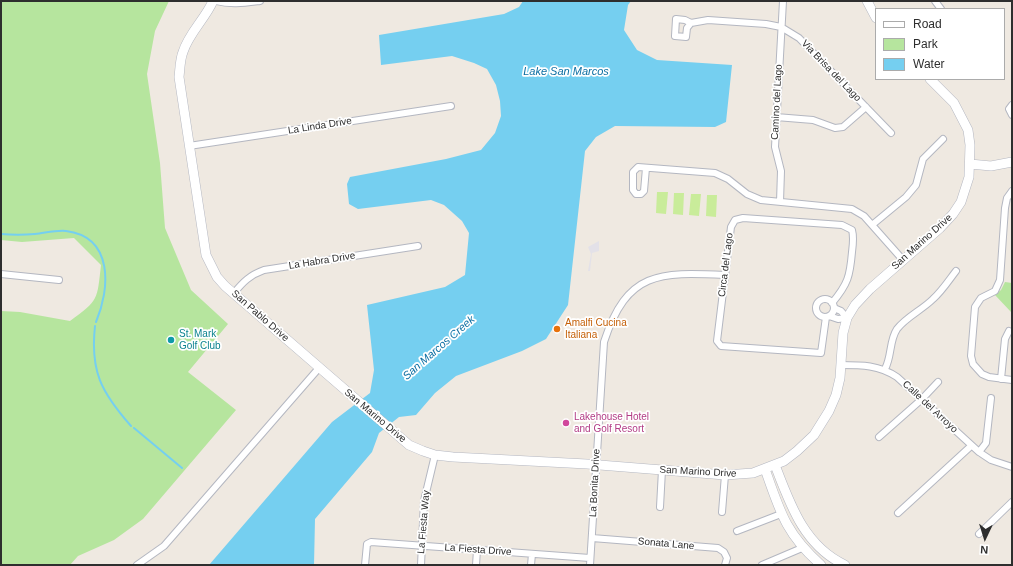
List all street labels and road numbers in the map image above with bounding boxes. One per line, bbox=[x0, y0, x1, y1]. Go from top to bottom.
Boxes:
street label: Via Brisa del Lago bbox=[799, 38, 863, 104]
street label: Camino del Lago bbox=[769, 64, 785, 140]
street label: La Linda Drive bbox=[287, 115, 353, 137]
street label: San Marino Drive bbox=[889, 212, 955, 272]
street label: Circa del Lago bbox=[716, 232, 736, 298]
street label: La Habra Drive bbox=[288, 250, 356, 272]
street label: San Pablo Drive bbox=[229, 288, 291, 344]
street label: Calle del Arroyo bbox=[900, 378, 960, 436]
street label: San Marino Drive bbox=[342, 387, 408, 445]
street label: La Bonita Drive bbox=[587, 449, 603, 517]
street label: San Marino Drive bbox=[659, 464, 737, 480]
street label: La Fiesta Way bbox=[415, 490, 433, 554]
street label: Sonata Lane bbox=[637, 536, 695, 552]
street label: La Fiesta Drive bbox=[444, 542, 512, 558]

